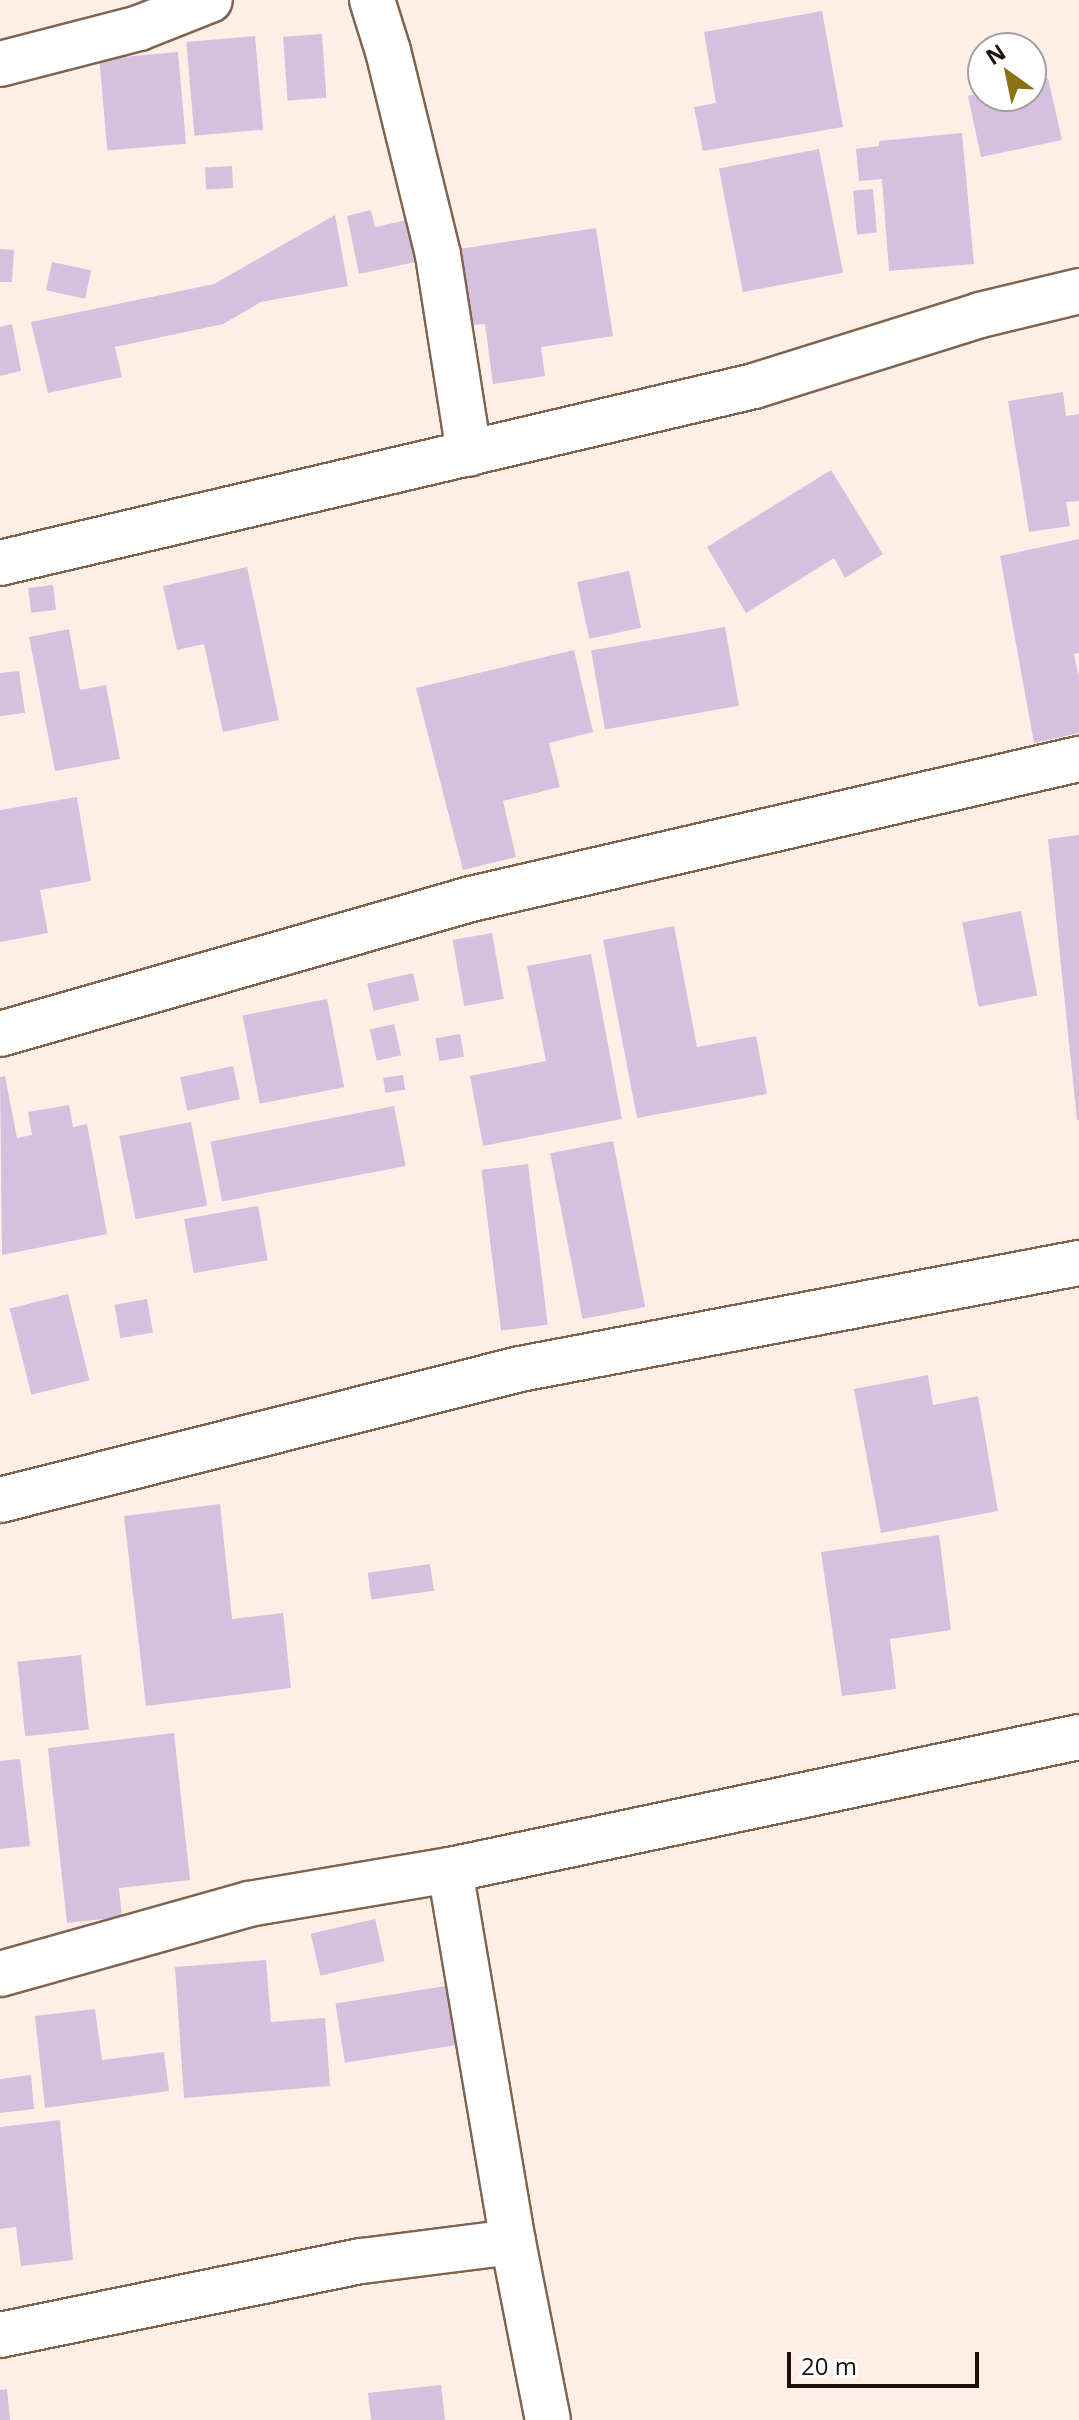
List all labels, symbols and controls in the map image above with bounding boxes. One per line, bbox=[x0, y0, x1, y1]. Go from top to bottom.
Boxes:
north arrow bbox=[967, 32, 1047, 112]
text: N bbox=[979, 36, 1011, 71]
scale bar bbox=[791, 2336, 983, 2386]
text: 20 m bbox=[801, 2349, 857, 2382]

